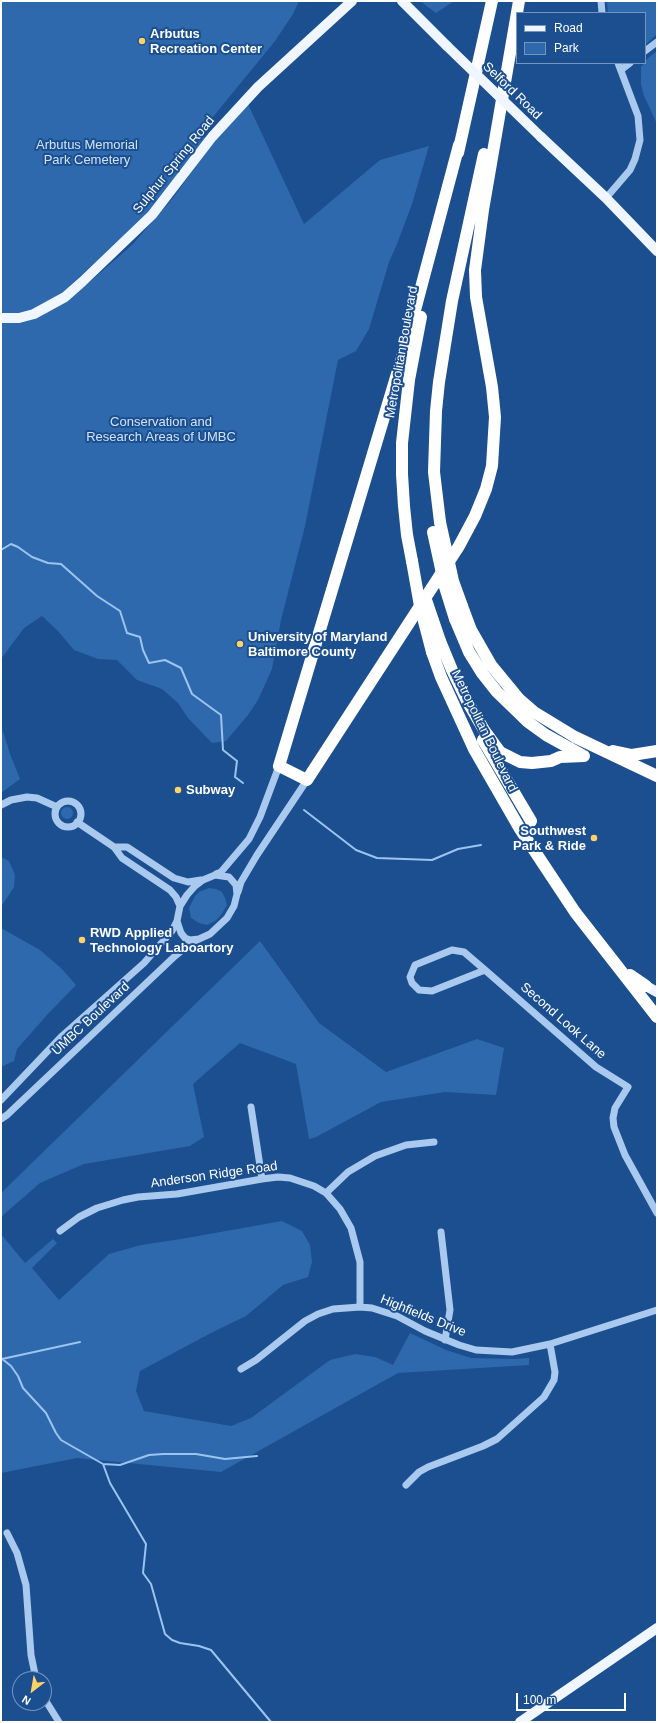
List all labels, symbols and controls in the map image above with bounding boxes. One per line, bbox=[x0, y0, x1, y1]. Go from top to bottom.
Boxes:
legend bbox=[516, 12, 646, 64]
text: Road bbox=[554, 21, 583, 35]
place label: Arbutus Recreation Center bbox=[150, 26, 262, 57]
marker: Arbutus Recreation Center bbox=[137, 36, 147, 46]
text: Park bbox=[554, 41, 579, 55]
street label: Selford Road bbox=[479, 59, 545, 123]
street label: Sulphur Spring Road bbox=[130, 113, 218, 217]
park label: Arbutus Memorial Park Cemetery bbox=[36, 137, 138, 168]
street label: Metropolitan Boulevard bbox=[383, 285, 421, 419]
park label: Conservation and Research Areas of UMBC bbox=[86, 414, 236, 445]
place label: University of Maryland Baltimore County bbox=[248, 629, 387, 660]
marker: University of Maryland Baltimore County bbox=[235, 639, 245, 649]
street label: Metropolitan Boulevard bbox=[448, 668, 520, 794]
place label: Subway bbox=[186, 782, 235, 798]
marker: Subway bbox=[173, 785, 183, 795]
place label: Southwest Park & Ride bbox=[513, 823, 586, 854]
marker: Southwest Park & Ride bbox=[589, 833, 599, 843]
place label: RWD Applied Technology Laboartory bbox=[90, 925, 233, 956]
marker: RWD Applied Technology Laboartory bbox=[77, 935, 87, 945]
street label: UMBC Boulevard bbox=[49, 979, 133, 1059]
street label: Second Look Lane bbox=[517, 980, 609, 1062]
street label: Anderson Ridge Road bbox=[150, 1158, 278, 1192]
street label: Highfields Drive bbox=[378, 1292, 468, 1340]
north arrow bbox=[12, 1671, 52, 1711]
scale bar bbox=[518, 1685, 628, 1711]
text: N bbox=[20, 1693, 33, 1708]
text: 100 m bbox=[523, 1693, 556, 1707]

